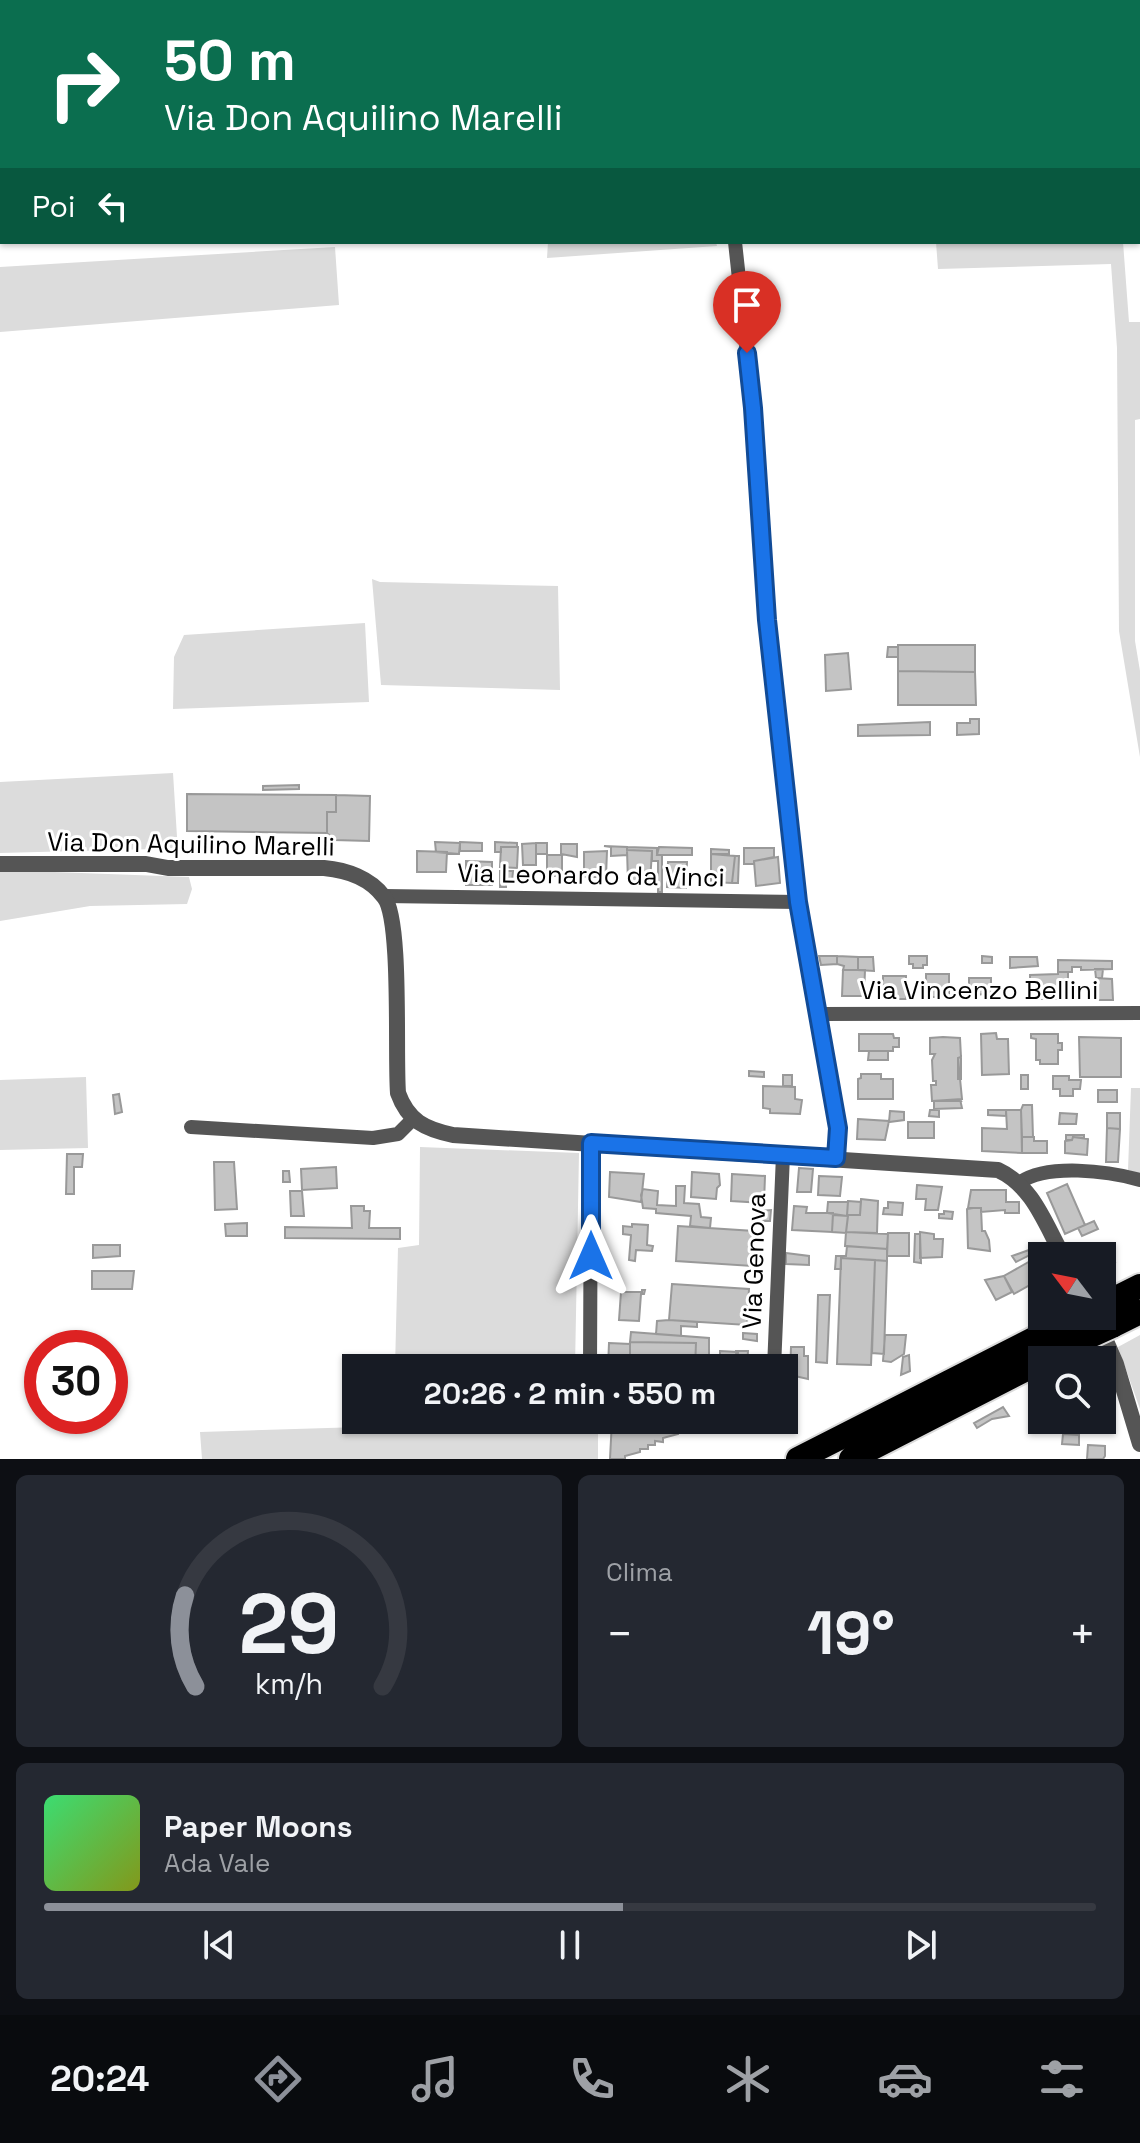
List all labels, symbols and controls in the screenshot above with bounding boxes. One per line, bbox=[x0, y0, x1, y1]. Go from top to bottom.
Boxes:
text: 50 m bbox=[164, 25, 296, 96]
icon: right bbox=[32, 32, 136, 136]
text: Via Don Aquilino Marelli bbox=[164, 95, 562, 141]
icon: left bbox=[91, 184, 135, 228]
text: Poi bbox=[32, 187, 75, 226]
pin bbox=[713, 271, 781, 353]
icon: arrive bbox=[725, 283, 769, 327]
street label: Via Don Aquilino Marelli bbox=[47, 824, 335, 864]
street label: Via Leonardo da Vinci bbox=[457, 856, 725, 894]
street label: Via Vincenzo Bellini bbox=[860, 973, 1098, 1007]
street label: Via Genova bbox=[735, 1192, 773, 1330]
position arrow bbox=[549, 1214, 633, 1298]
north arrow bbox=[1028, 1242, 1116, 1330]
map controls bbox=[1028, 1242, 1116, 1434]
speed limit sign: 30 bbox=[24, 1330, 128, 1434]
button: search bbox=[1028, 1346, 1116, 1434]
text: 20:26 · 2 min · 550 m bbox=[424, 1374, 716, 1413]
text: Clima bbox=[606, 1555, 673, 1589]
text: 29 bbox=[239, 1571, 339, 1677]
text: 19° bbox=[807, 1595, 895, 1672]
text: − bbox=[606, 1606, 633, 1662]
text: + bbox=[1069, 1606, 1096, 1662]
text: km/h bbox=[255, 1666, 323, 1702]
text: Paper Moons bbox=[164, 1807, 353, 1846]
text: Ada Vale bbox=[164, 1846, 270, 1880]
icon: previous bbox=[197, 1923, 241, 1967]
icon: pause bbox=[548, 1923, 592, 1967]
icon: next bbox=[899, 1923, 943, 1967]
icon: directions bbox=[250, 2051, 306, 2107]
icon: music bbox=[407, 2051, 463, 2107]
icon: phone bbox=[564, 2051, 620, 2107]
icon: climate bbox=[720, 2051, 776, 2107]
icon: car bbox=[877, 2051, 933, 2107]
icon: filters bbox=[1034, 2051, 1090, 2107]
text: 20:24 bbox=[50, 2056, 150, 2102]

